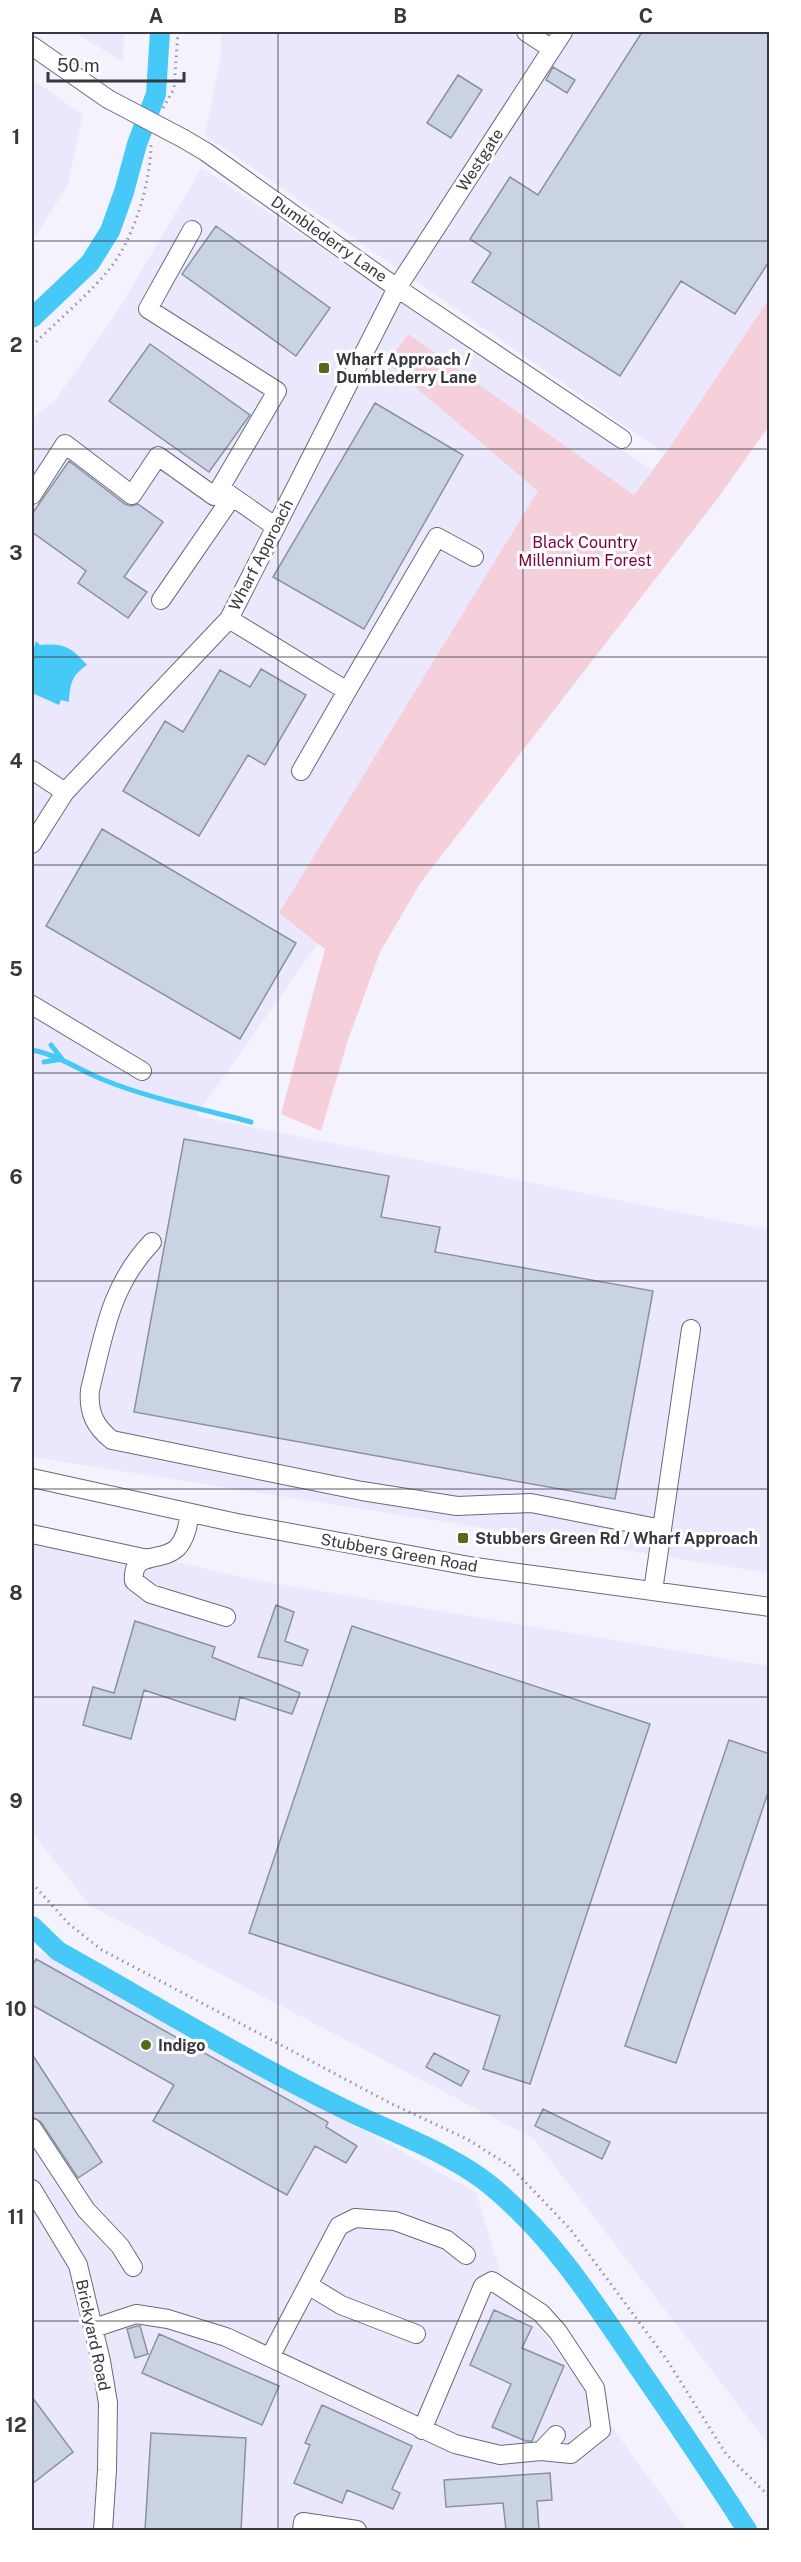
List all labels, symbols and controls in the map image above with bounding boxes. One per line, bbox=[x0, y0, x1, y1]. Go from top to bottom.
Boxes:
text: A bbox=[149, 4, 163, 28]
text: B bbox=[393, 4, 407, 28]
text: C bbox=[639, 4, 653, 28]
scale bar bbox=[48, 45, 184, 83]
text: 50 m bbox=[57, 55, 100, 76]
text: 1 bbox=[12, 125, 20, 149]
street label: Westgate bbox=[453, 125, 507, 195]
street label: Dumblederry Lane bbox=[267, 192, 391, 286]
text: 2 bbox=[10, 333, 22, 357]
place label: Wharf Approach / Dumblederry Lane bbox=[336, 350, 477, 387]
marker: Wharf Approach / Dumblederry Lane bbox=[317, 361, 331, 375]
street label: Wharf Approach bbox=[225, 496, 297, 614]
park label: Black Country Millennium Forest bbox=[518, 533, 652, 570]
text: 3 bbox=[9, 541, 23, 565]
text: 4 bbox=[9, 749, 23, 773]
text: 5 bbox=[9, 957, 23, 981]
text: 6 bbox=[9, 1165, 23, 1189]
text: 7 bbox=[10, 1373, 22, 1397]
place label: Stubbers Green Rd / Wharf Approach bbox=[475, 1529, 758, 1548]
street label: Stubbers Green Road bbox=[319, 1530, 479, 1576]
marker: Stubbers Green Rd / Wharf Approach bbox=[456, 1531, 470, 1545]
text: 8 bbox=[9, 1581, 23, 1605]
text: 9 bbox=[9, 1789, 23, 1813]
text: 10 bbox=[5, 1997, 27, 2021]
place label: Indigo bbox=[158, 2036, 205, 2055]
marker: Indigo bbox=[139, 2038, 153, 2052]
text: 11 bbox=[7, 2205, 25, 2229]
street label: Brickyard Road bbox=[72, 2278, 114, 2392]
text: 12 bbox=[5, 2413, 27, 2437]

